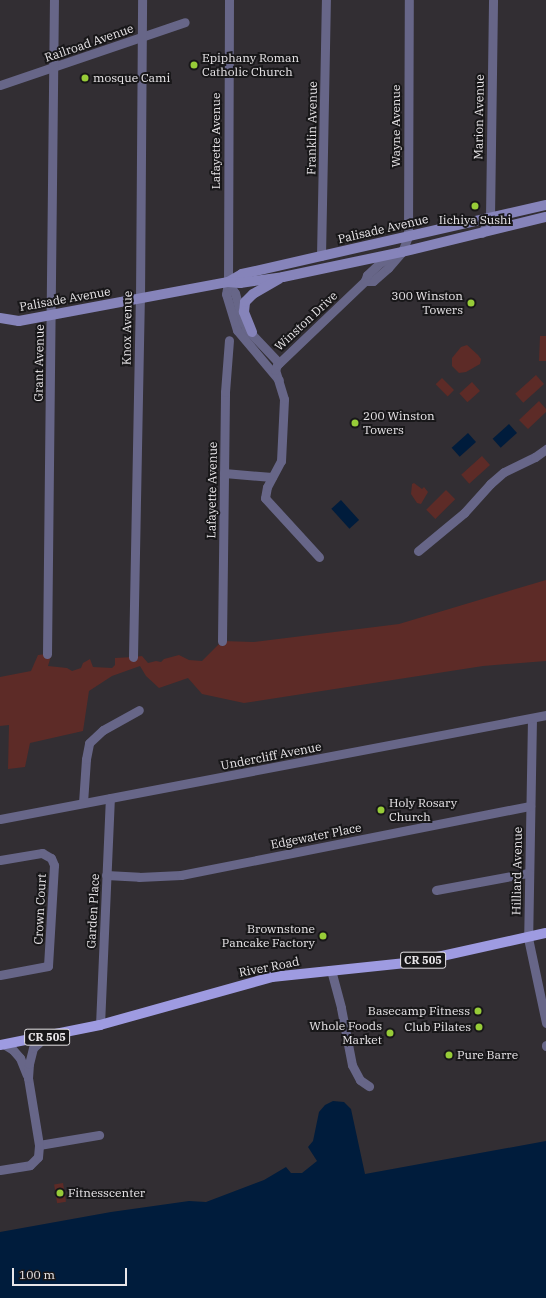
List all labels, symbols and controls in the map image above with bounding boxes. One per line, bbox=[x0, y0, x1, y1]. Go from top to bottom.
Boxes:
street label: Railroad Avenue bbox=[43, 21, 135, 65]
place label: Epiphany Roman Catholic Church bbox=[202, 51, 299, 79]
marker: Epiphany Roman Catholic Church bbox=[189, 60, 199, 70]
place label: mosque Cami bbox=[93, 71, 170, 85]
marker: mosque Cami bbox=[80, 73, 90, 83]
street label: Marion Avenue bbox=[471, 74, 487, 160]
street label: Franklin Avenue bbox=[304, 81, 320, 175]
street label: Wayne Avenue bbox=[389, 85, 403, 167]
street label: Lafayette Avenue bbox=[209, 93, 223, 189]
marker: Iichiya Sushi bbox=[470, 201, 480, 211]
street label: Palisade Avenue bbox=[336, 212, 430, 246]
place label: Iichiya Sushi bbox=[439, 213, 511, 227]
street label: Palisade Avenue bbox=[18, 284, 112, 314]
street label: Winston Drive bbox=[272, 288, 340, 354]
place label: 300 Winston Towers bbox=[391, 289, 463, 317]
street label: Knox Avenue bbox=[119, 291, 135, 365]
marker: 300 Winston Towers bbox=[466, 298, 476, 308]
street label: Grant Avenue bbox=[31, 324, 47, 402]
place label: 200 Winston Towers bbox=[363, 409, 435, 437]
marker: 200 Winston Towers bbox=[350, 418, 360, 428]
street label: Lafayette Avenue bbox=[204, 442, 220, 538]
street label: Undercliff Avenue bbox=[219, 739, 323, 773]
place label: Holy Rosary Church bbox=[389, 796, 457, 824]
marker: Holy Rosary Church bbox=[376, 805, 386, 815]
street label: Edgewater Place bbox=[269, 820, 363, 852]
street label: Hilliard Avenue bbox=[509, 827, 525, 915]
street label: Crown Court bbox=[31, 873, 49, 945]
street label: Garden Place bbox=[84, 873, 102, 949]
place label: Brownstone Pancake Factory bbox=[222, 922, 315, 950]
marker: Brownstone Pancake Factory bbox=[318, 931, 328, 941]
road number: CR 505 bbox=[400, 951, 446, 969]
street label: River Road bbox=[238, 954, 300, 980]
place label: Basecamp Fitness bbox=[368, 1004, 470, 1018]
marker: Basecamp Fitness bbox=[473, 1006, 483, 1016]
place label: Whole Foods Market bbox=[309, 1019, 382, 1047]
place label: Club Pilates bbox=[404, 1020, 471, 1034]
marker: Club Pilates bbox=[474, 1022, 484, 1032]
road number: CR 505 bbox=[24, 1028, 70, 1046]
marker: Whole Foods Market bbox=[385, 1028, 395, 1038]
place label: Pure Barre bbox=[457, 1048, 518, 1062]
marker: Pure Barre bbox=[444, 1050, 454, 1060]
place label: Fitnesscenter bbox=[68, 1186, 145, 1200]
marker: Fitnesscenter bbox=[55, 1188, 65, 1198]
scale bar bbox=[14, 1260, 129, 1286]
text: 100 m bbox=[19, 1267, 55, 1282]

